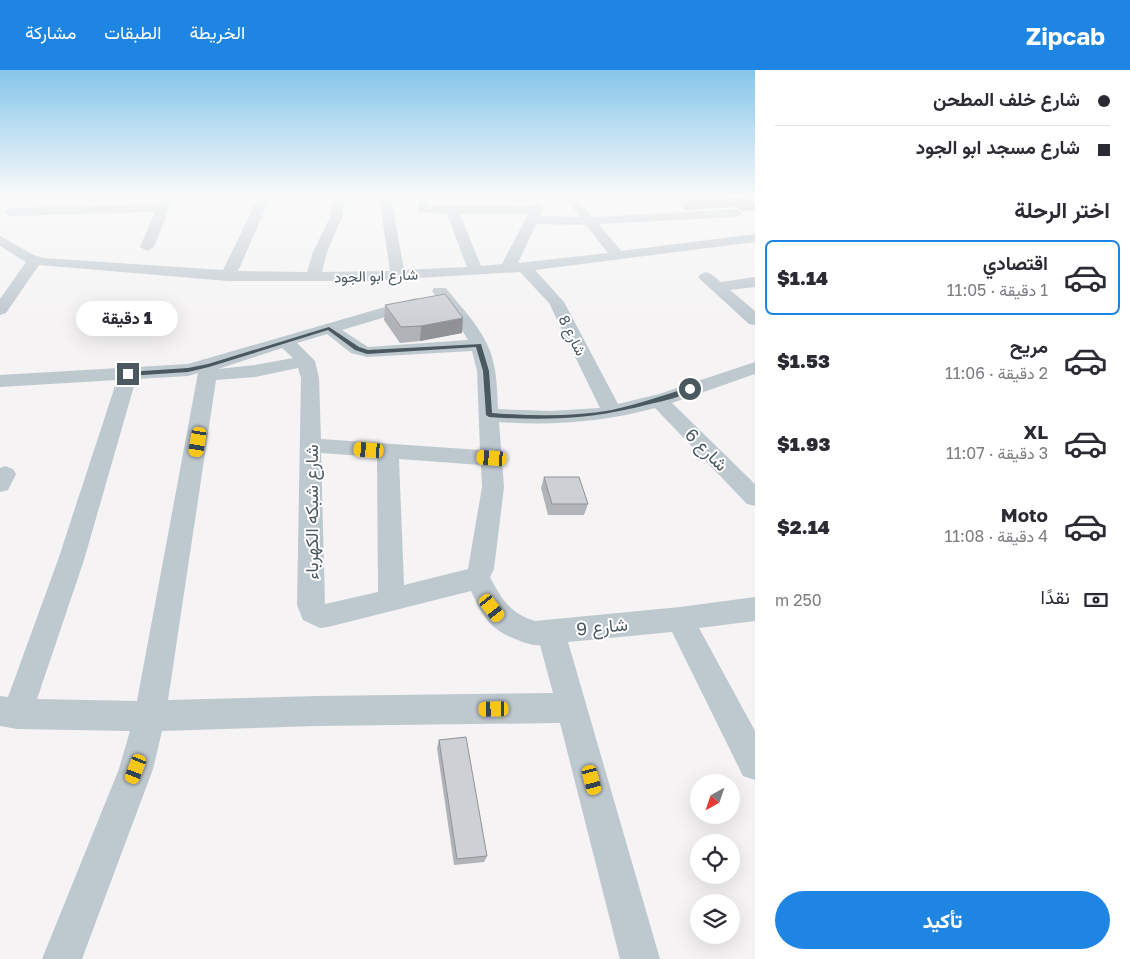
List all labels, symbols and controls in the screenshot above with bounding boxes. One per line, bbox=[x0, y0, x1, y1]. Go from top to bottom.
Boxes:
text: مشاركة bbox=[25, 21, 76, 43]
text: الطبقات bbox=[104, 21, 161, 43]
text: الخريطة bbox=[189, 21, 245, 43]
text: Zipcab bbox=[1026, 21, 1105, 50]
text: شارع خلف المطحن bbox=[933, 87, 1080, 110]
text: شارع مسجد ابو الجود bbox=[916, 135, 1080, 158]
text: اختر الرحلة bbox=[1014, 196, 1110, 223]
text: اقتصادي bbox=[983, 251, 1048, 274]
icon: car bbox=[1063, 255, 1108, 300]
street label: شارع ابو الجود bbox=[334, 265, 419, 288]
text: $1.14 bbox=[777, 266, 828, 289]
text: 1 دقيقة · 11:05 bbox=[947, 280, 1048, 300]
callout: 1 دقيقة bbox=[77, 302, 179, 336]
text: 1 دقيقة bbox=[102, 308, 152, 328]
street label: شارع 8 bbox=[553, 312, 591, 360]
text: مريح bbox=[1010, 334, 1048, 357]
icon: car bbox=[1063, 338, 1108, 383]
text: $1.53 bbox=[777, 349, 830, 372]
route end bbox=[117, 363, 139, 385]
text: 2 دقيقة · 11:06 bbox=[945, 363, 1048, 383]
route start bbox=[679, 378, 701, 400]
text: XL bbox=[1023, 420, 1048, 443]
icon: car bbox=[1063, 421, 1108, 466]
street label: شارع 6 bbox=[680, 423, 733, 476]
car bbox=[188, 426, 207, 458]
text: $1.93 bbox=[777, 432, 830, 455]
car bbox=[353, 441, 384, 459]
text: 3 دقيقة · 11:07 bbox=[946, 443, 1048, 463]
street label: شارع شبكه الكهرباء bbox=[300, 444, 324, 580]
car bbox=[476, 449, 507, 467]
text: Moto bbox=[1001, 503, 1048, 526]
icon: car bbox=[1063, 504, 1108, 549]
text: $2.14 bbox=[777, 515, 830, 538]
text: 4 دقيقة · 11:08 bbox=[944, 526, 1048, 546]
text: نقدًا bbox=[1041, 585, 1070, 608]
icon: cash bbox=[1082, 586, 1110, 614]
text: 250 m bbox=[775, 590, 822, 610]
car bbox=[476, 592, 507, 624]
street label: شارع 9 bbox=[575, 612, 629, 642]
car bbox=[478, 701, 509, 717]
car bbox=[123, 752, 148, 786]
car bbox=[580, 764, 603, 796]
north arrow bbox=[690, 774, 740, 824]
map controls bbox=[690, 774, 740, 944]
button: locate bbox=[690, 834, 740, 884]
button: تأكيد bbox=[775, 891, 1110, 949]
button: layers bbox=[690, 894, 740, 944]

